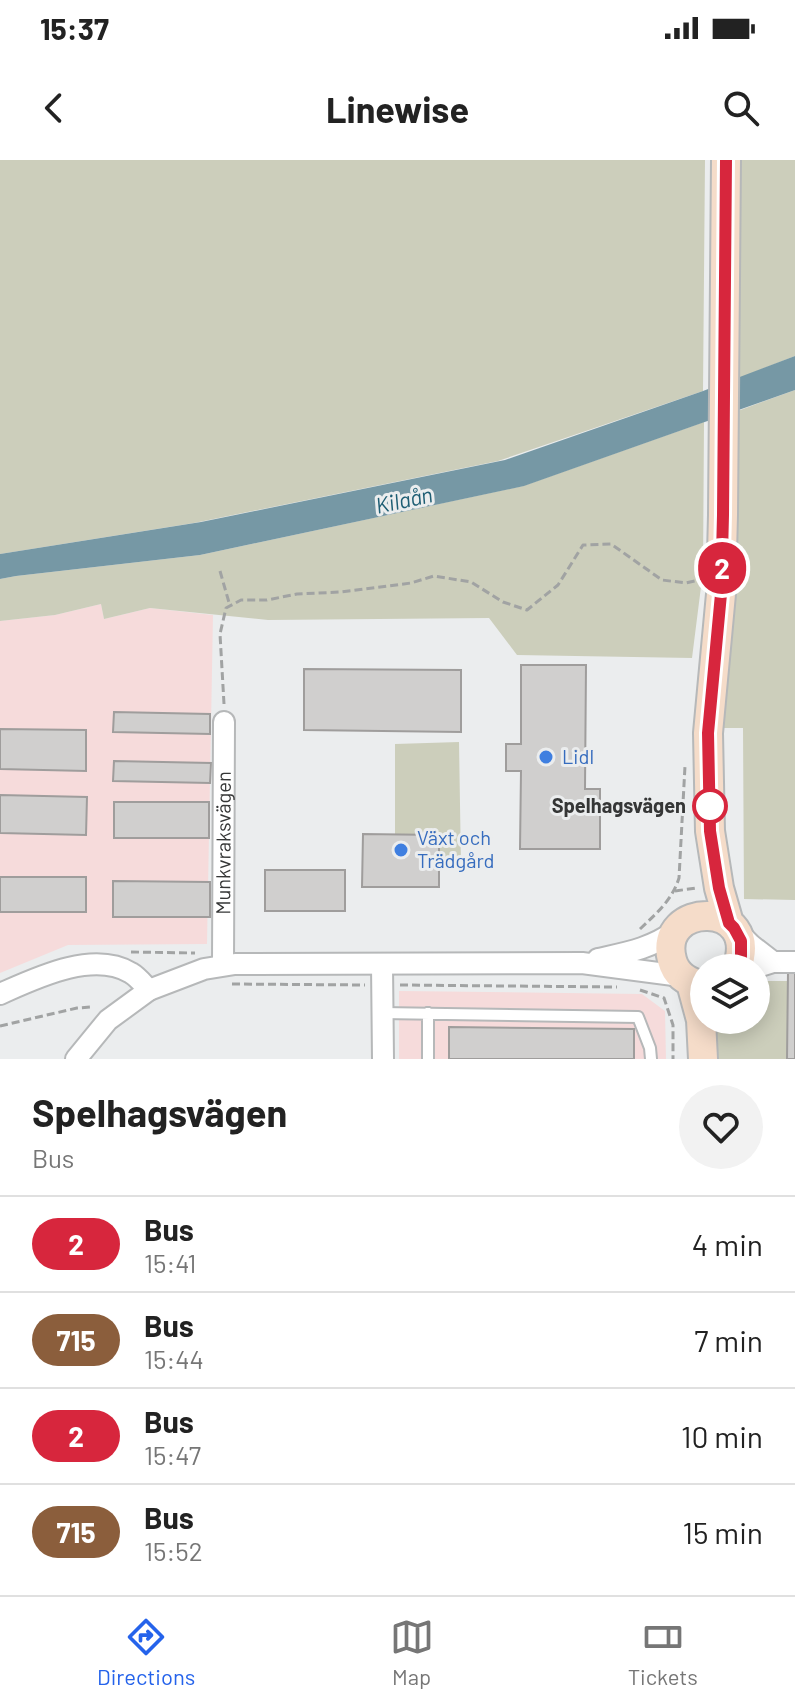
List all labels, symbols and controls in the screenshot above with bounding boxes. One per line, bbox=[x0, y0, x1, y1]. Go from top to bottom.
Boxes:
text: 15:37 bbox=[40, 10, 109, 46]
icon: back bbox=[32, 86, 76, 130]
icon: search bbox=[719, 86, 763, 130]
text: Linewise bbox=[326, 87, 469, 130]
water label: Kilaån bbox=[373, 480, 435, 518]
line badge: 2 bbox=[696, 542, 748, 594]
text: 2 bbox=[714, 551, 730, 585]
place label: Lidl bbox=[562, 744, 594, 768]
marker: Lidl bbox=[537, 748, 555, 766]
street label: Munkvraksvägen bbox=[210, 771, 235, 915]
marker: Spelhagsvägen bbox=[693, 789, 727, 823]
place label: Spelhagsvägen bbox=[552, 793, 686, 817]
place label: Växt och Trädgård bbox=[417, 825, 495, 872]
marker: Växt och Trädgård bbox=[392, 841, 410, 859]
map controls bbox=[690, 954, 770, 1034]
button: layers bbox=[690, 954, 770, 1034]
button: heart bbox=[679, 1085, 763, 1169]
text: Spelhagsvägen bbox=[32, 1089, 287, 1135]
text: Bus bbox=[32, 1142, 74, 1173]
text: Bus bbox=[144, 1211, 194, 1247]
text: 4 min bbox=[692, 1226, 763, 1262]
text: 2 bbox=[68, 1227, 84, 1261]
text: 15:41 bbox=[144, 1247, 196, 1278]
text: Bus bbox=[144, 1307, 194, 1343]
text: 7 min bbox=[694, 1322, 763, 1358]
text: 715 bbox=[56, 1323, 96, 1357]
text: 15:44 bbox=[144, 1343, 204, 1374]
text: Bus bbox=[144, 1403, 194, 1439]
text: 10 min bbox=[681, 1418, 763, 1454]
text: 2 bbox=[68, 1419, 84, 1453]
text: 15:47 bbox=[144, 1439, 201, 1470]
text: Bus bbox=[144, 1499, 194, 1535]
text: 15 min bbox=[682, 1514, 763, 1550]
text: 715 bbox=[56, 1515, 96, 1549]
text: 15:52 bbox=[144, 1535, 203, 1566]
tab: Directions bbox=[97, 1615, 195, 1689]
tab: Map bbox=[390, 1615, 434, 1689]
tab: Tickets bbox=[628, 1615, 698, 1689]

